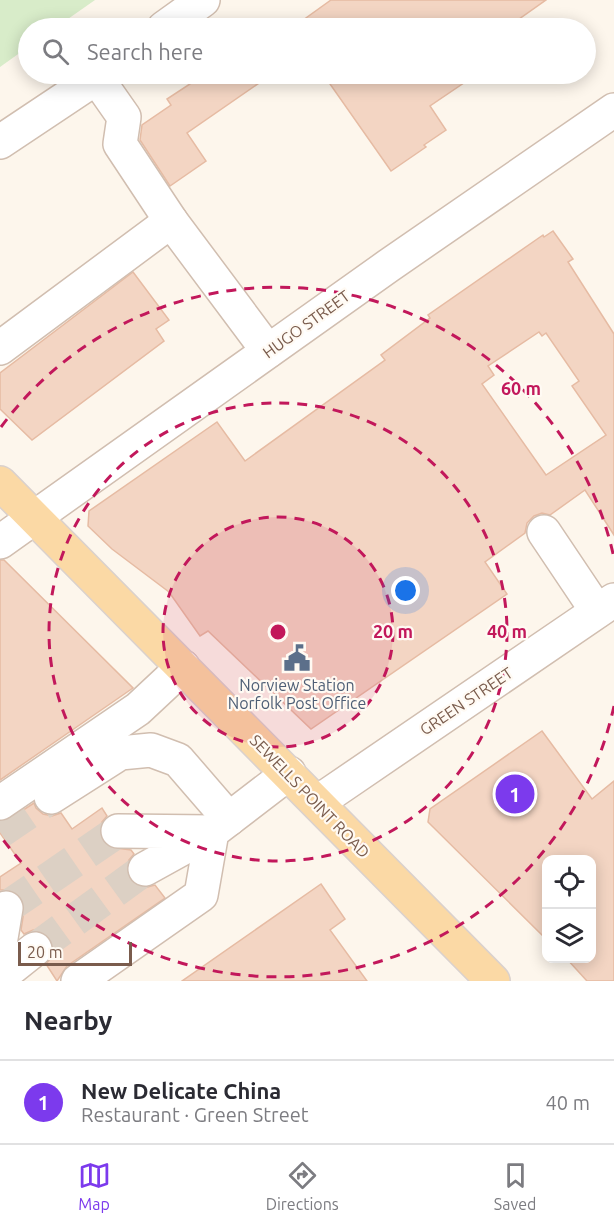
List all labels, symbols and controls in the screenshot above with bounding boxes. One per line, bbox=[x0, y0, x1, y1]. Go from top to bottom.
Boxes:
search box bbox=[18, 18, 596, 84]
icon: search bbox=[39, 35, 72, 68]
text: Search here bbox=[87, 39, 203, 64]
street label: HUGO STREET bbox=[259, 286, 353, 362]
text: 60 m bbox=[501, 378, 541, 398]
your location bbox=[391, 576, 420, 605]
text: 20 m bbox=[373, 621, 413, 641]
text: 40 m bbox=[487, 621, 527, 641]
centre of rings bbox=[268, 622, 288, 642]
public building icon: Norview Station Norfolk Post Office bbox=[282, 643, 312, 673]
street label: GREEN STREET bbox=[416, 663, 516, 739]
place label: Norview Station Norfolk Post Office bbox=[228, 676, 366, 712]
street label: SEWELLS POINT ROAD bbox=[247, 731, 373, 861]
pin: 1 bbox=[496, 772, 534, 816]
map controls bbox=[542, 855, 596, 963]
button: locate bbox=[542, 855, 596, 909]
button: layers bbox=[542, 909, 596, 963]
scale bar bbox=[18, 939, 132, 966]
text: 20 m bbox=[27, 943, 63, 961]
text: Nearby bbox=[24, 1006, 112, 1035]
text: New Delicate China bbox=[81, 1078, 281, 1103]
text: 1 bbox=[38, 1091, 49, 1114]
text: 40 m bbox=[546, 1091, 590, 1114]
text: Restaurant · Green Street bbox=[81, 1103, 309, 1126]
tab: Map bbox=[78, 1159, 111, 1213]
tab: Directions bbox=[266, 1159, 339, 1213]
tab: Saved bbox=[494, 1159, 536, 1213]

